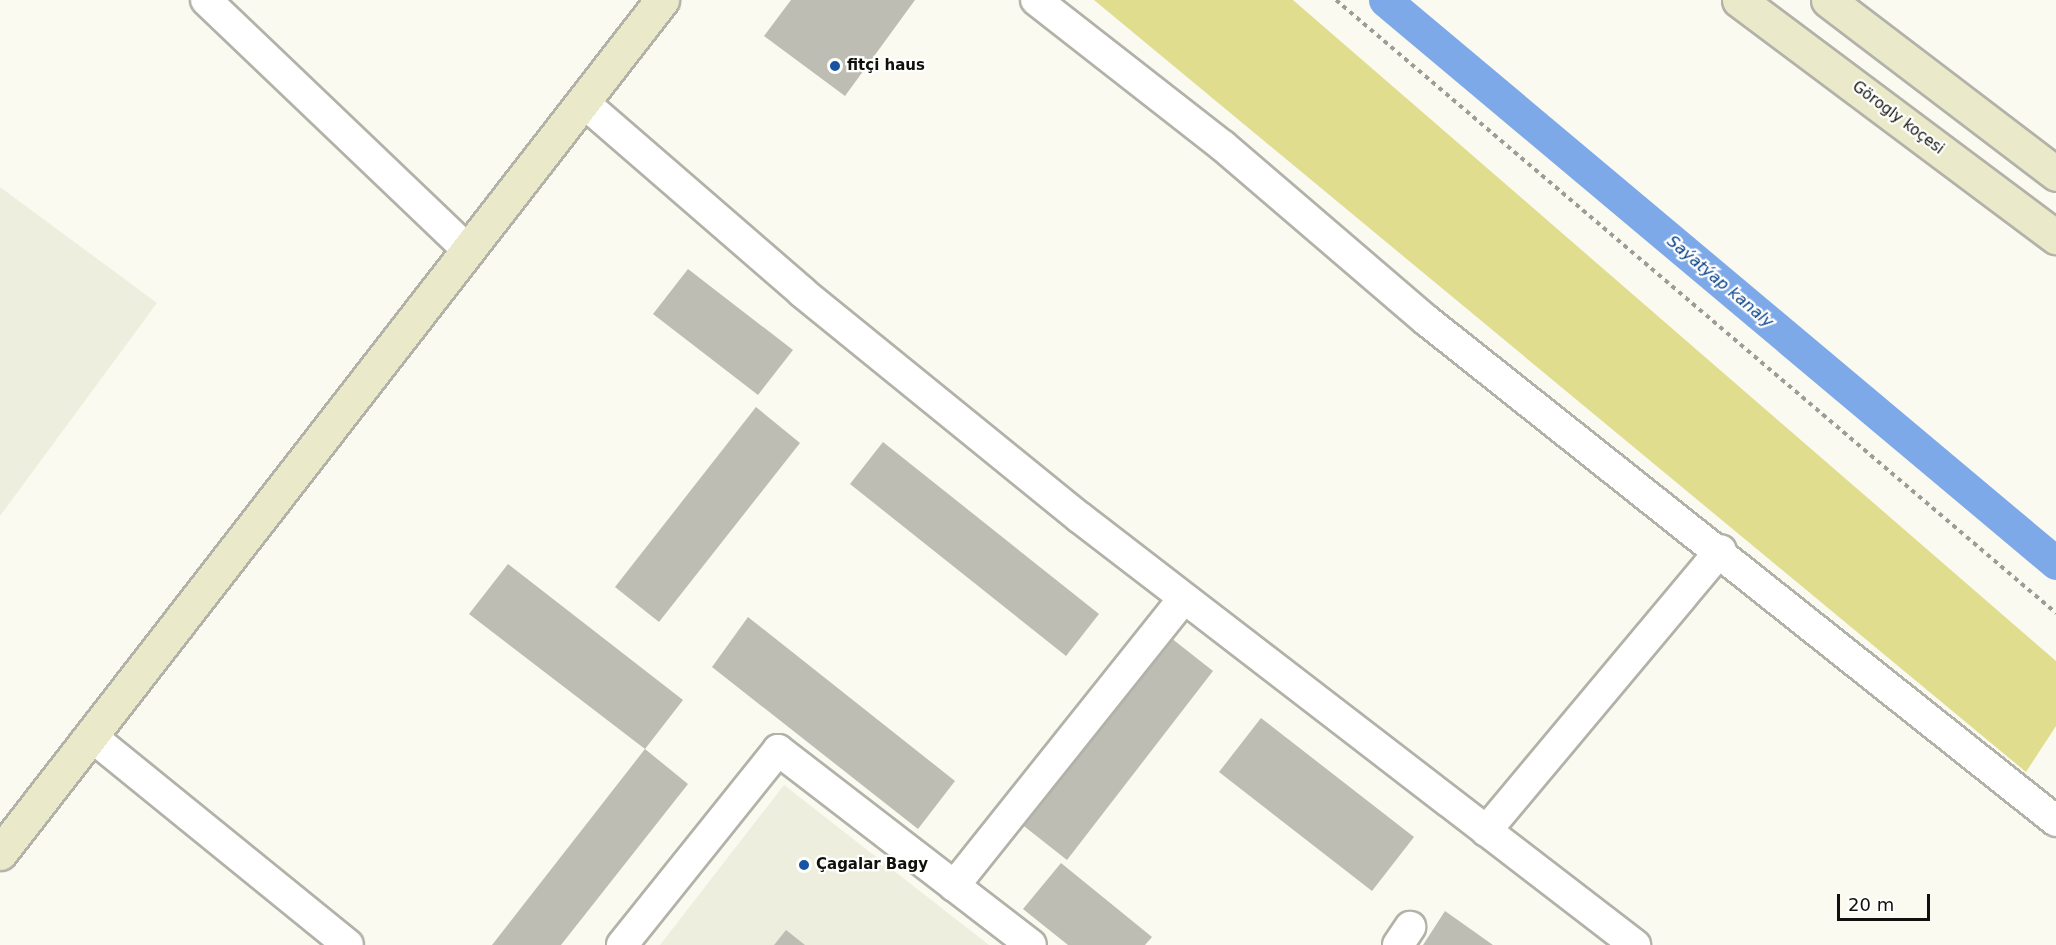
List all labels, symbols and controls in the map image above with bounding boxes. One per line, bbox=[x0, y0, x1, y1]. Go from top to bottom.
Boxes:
place label: fitçi haus bbox=[847, 57, 925, 75]
marker: fitçi haus bbox=[828, 59, 842, 73]
street label: Görogly koçesi bbox=[1849, 78, 1947, 158]
water label: Saýatýap kanaly bbox=[1663, 232, 1777, 332]
place label: Çagalar Bagy bbox=[816, 856, 928, 874]
marker: Çagalar Bagy bbox=[797, 858, 811, 872]
scale bar bbox=[1840, 882, 1933, 920]
text: 20 m bbox=[1848, 894, 1894, 915]

